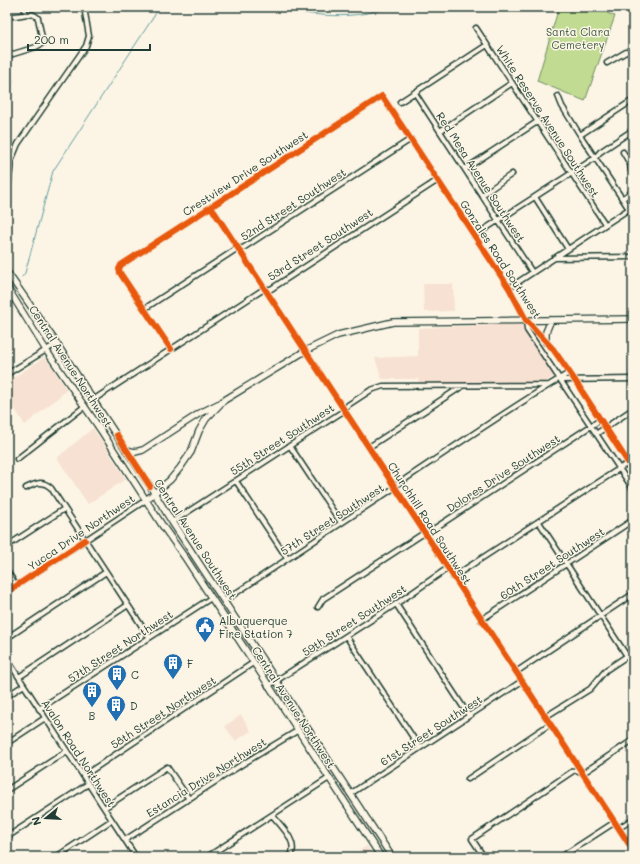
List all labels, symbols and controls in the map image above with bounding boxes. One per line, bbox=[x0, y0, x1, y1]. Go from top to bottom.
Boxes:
park label: Santa Clara Cemetery bbox=[546, 24, 610, 52]
scale bar bbox=[28, 26, 150, 52]
text: 200 m bbox=[34, 31, 69, 47]
street label: White Reserve Avenue Southwest bbox=[493, 42, 603, 200]
street label: Red Mesa Avenue Southwest bbox=[433, 109, 529, 245]
street label: Crestview Drive Southwest bbox=[180, 127, 311, 219]
street label: 52nd Street Southwest bbox=[237, 164, 349, 244]
street label: Gonzales Road Southwest bbox=[457, 197, 545, 321]
street label: 53rd Street Southwest bbox=[264, 204, 376, 284]
street label: Central Avenue Northwest bbox=[26, 302, 116, 430]
street label: 55th Street Southwest bbox=[227, 400, 337, 478]
street label: Dolores Drive Southwest bbox=[443, 431, 563, 515]
street label: Churchhill Road Southwest bbox=[385, 459, 475, 587]
street label: Central Avenue Southwest bbox=[151, 476, 241, 602]
street label: 57th Street Southwest bbox=[277, 480, 387, 558]
street label: Yucca Drive Northwest bbox=[25, 491, 137, 573]
street label: 60th Street Southwest bbox=[497, 523, 607, 602]
street label: 59th Street Southwest bbox=[299, 581, 409, 659]
street label: 57th Street Northwest bbox=[65, 606, 176, 686]
place label: Albuquerque Fire Station 7 bbox=[219, 613, 293, 641]
public building icon: Albuquerque Fire Station 7 bbox=[194, 615, 216, 643]
street label: Central Avenue Northwest bbox=[249, 643, 339, 771]
building icon: F bbox=[162, 652, 184, 680]
place label: F bbox=[187, 656, 193, 671]
building icon: C bbox=[106, 663, 128, 691]
place label: C bbox=[131, 667, 139, 682]
street label: 58th Street Northwest bbox=[107, 672, 219, 752]
building icon: B bbox=[81, 680, 103, 708]
street label: 61st Street Southwest bbox=[377, 691, 485, 769]
building icon: D bbox=[105, 694, 127, 722]
street label: Avalon Road Northwest bbox=[38, 696, 120, 810]
place label: D bbox=[130, 698, 138, 713]
place label: B bbox=[89, 708, 96, 723]
street label: Estancia Drive Northwest bbox=[143, 734, 269, 820]
north arrow bbox=[26, 798, 66, 838]
text: N bbox=[28, 815, 44, 828]

